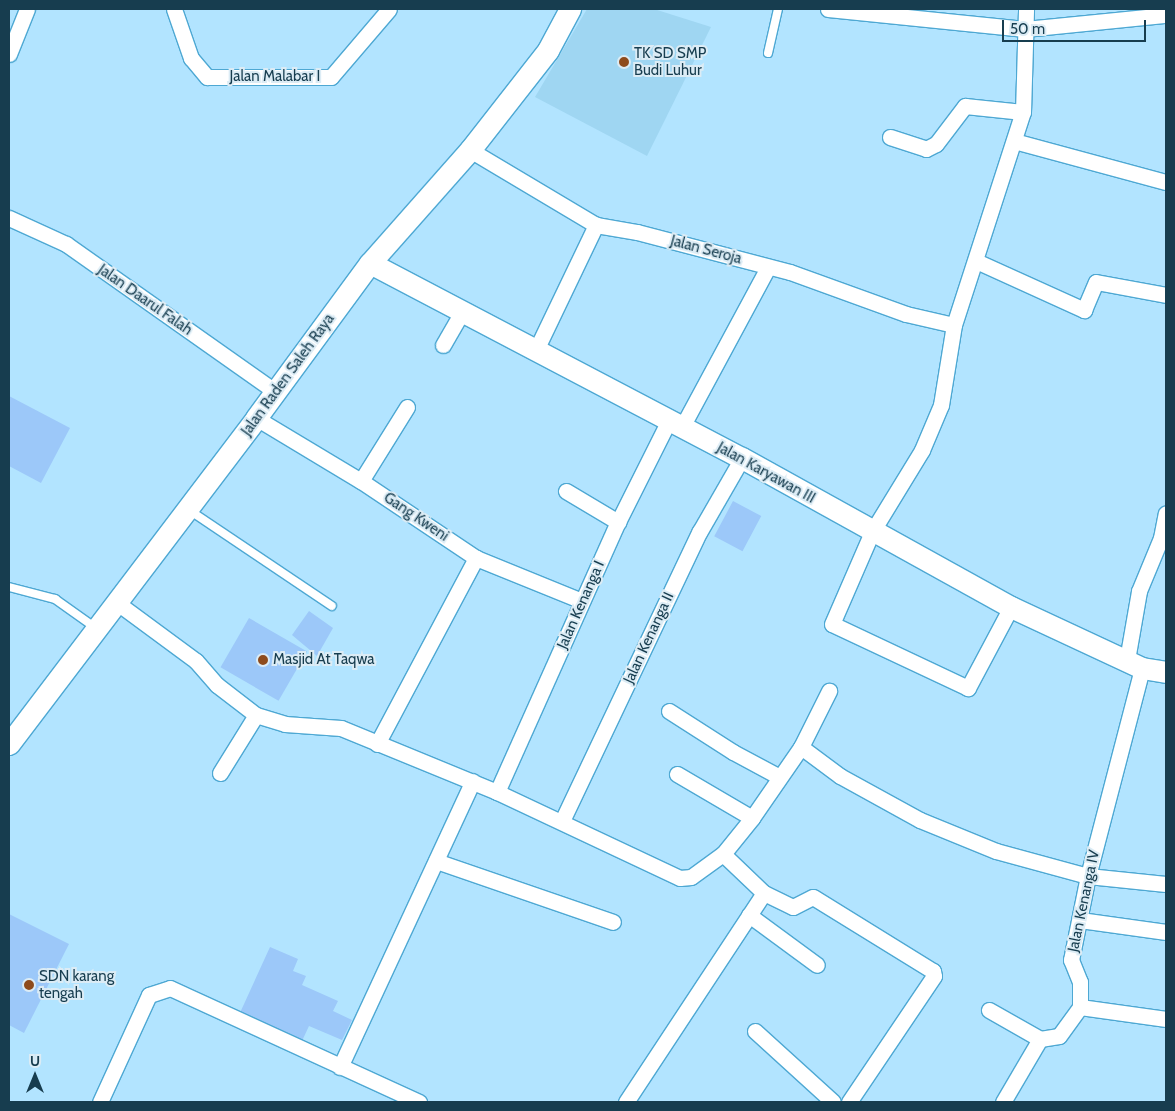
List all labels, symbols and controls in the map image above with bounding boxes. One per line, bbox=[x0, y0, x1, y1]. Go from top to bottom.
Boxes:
scale bar bbox=[1005, 10, 1149, 42]
text: 50 m bbox=[1010, 20, 1045, 38]
place label: TK SD SMP Budi Luhur bbox=[634, 44, 706, 79]
marker: TK SD SMP Budi Luhur bbox=[618, 56, 630, 68]
street label: Jalan Malabar I bbox=[230, 68, 320, 86]
street label: Jalan Seroja bbox=[668, 232, 744, 268]
street label: Jalan Daarul Falah bbox=[94, 261, 196, 339]
street label: Jalan Raden Saleh Raya bbox=[238, 310, 338, 440]
street label: Jalan Karyawan III bbox=[714, 439, 818, 507]
street label: Gang Kweni bbox=[380, 489, 452, 545]
street label: Jalan Kenanga I bbox=[553, 558, 609, 652]
street label: Jalan Kenanga II bbox=[620, 589, 678, 687]
place label: Masjid At Taqwa bbox=[273, 651, 374, 669]
marker: Masjid At Taqwa bbox=[257, 654, 269, 666]
street label: Jalan Kenanga IV bbox=[1064, 848, 1104, 954]
place label: SDN karang tengah bbox=[39, 967, 114, 1002]
marker: SDN karang tengah bbox=[23, 979, 35, 991]
north arrow bbox=[10, 1051, 60, 1101]
text: U bbox=[30, 1052, 40, 1070]

